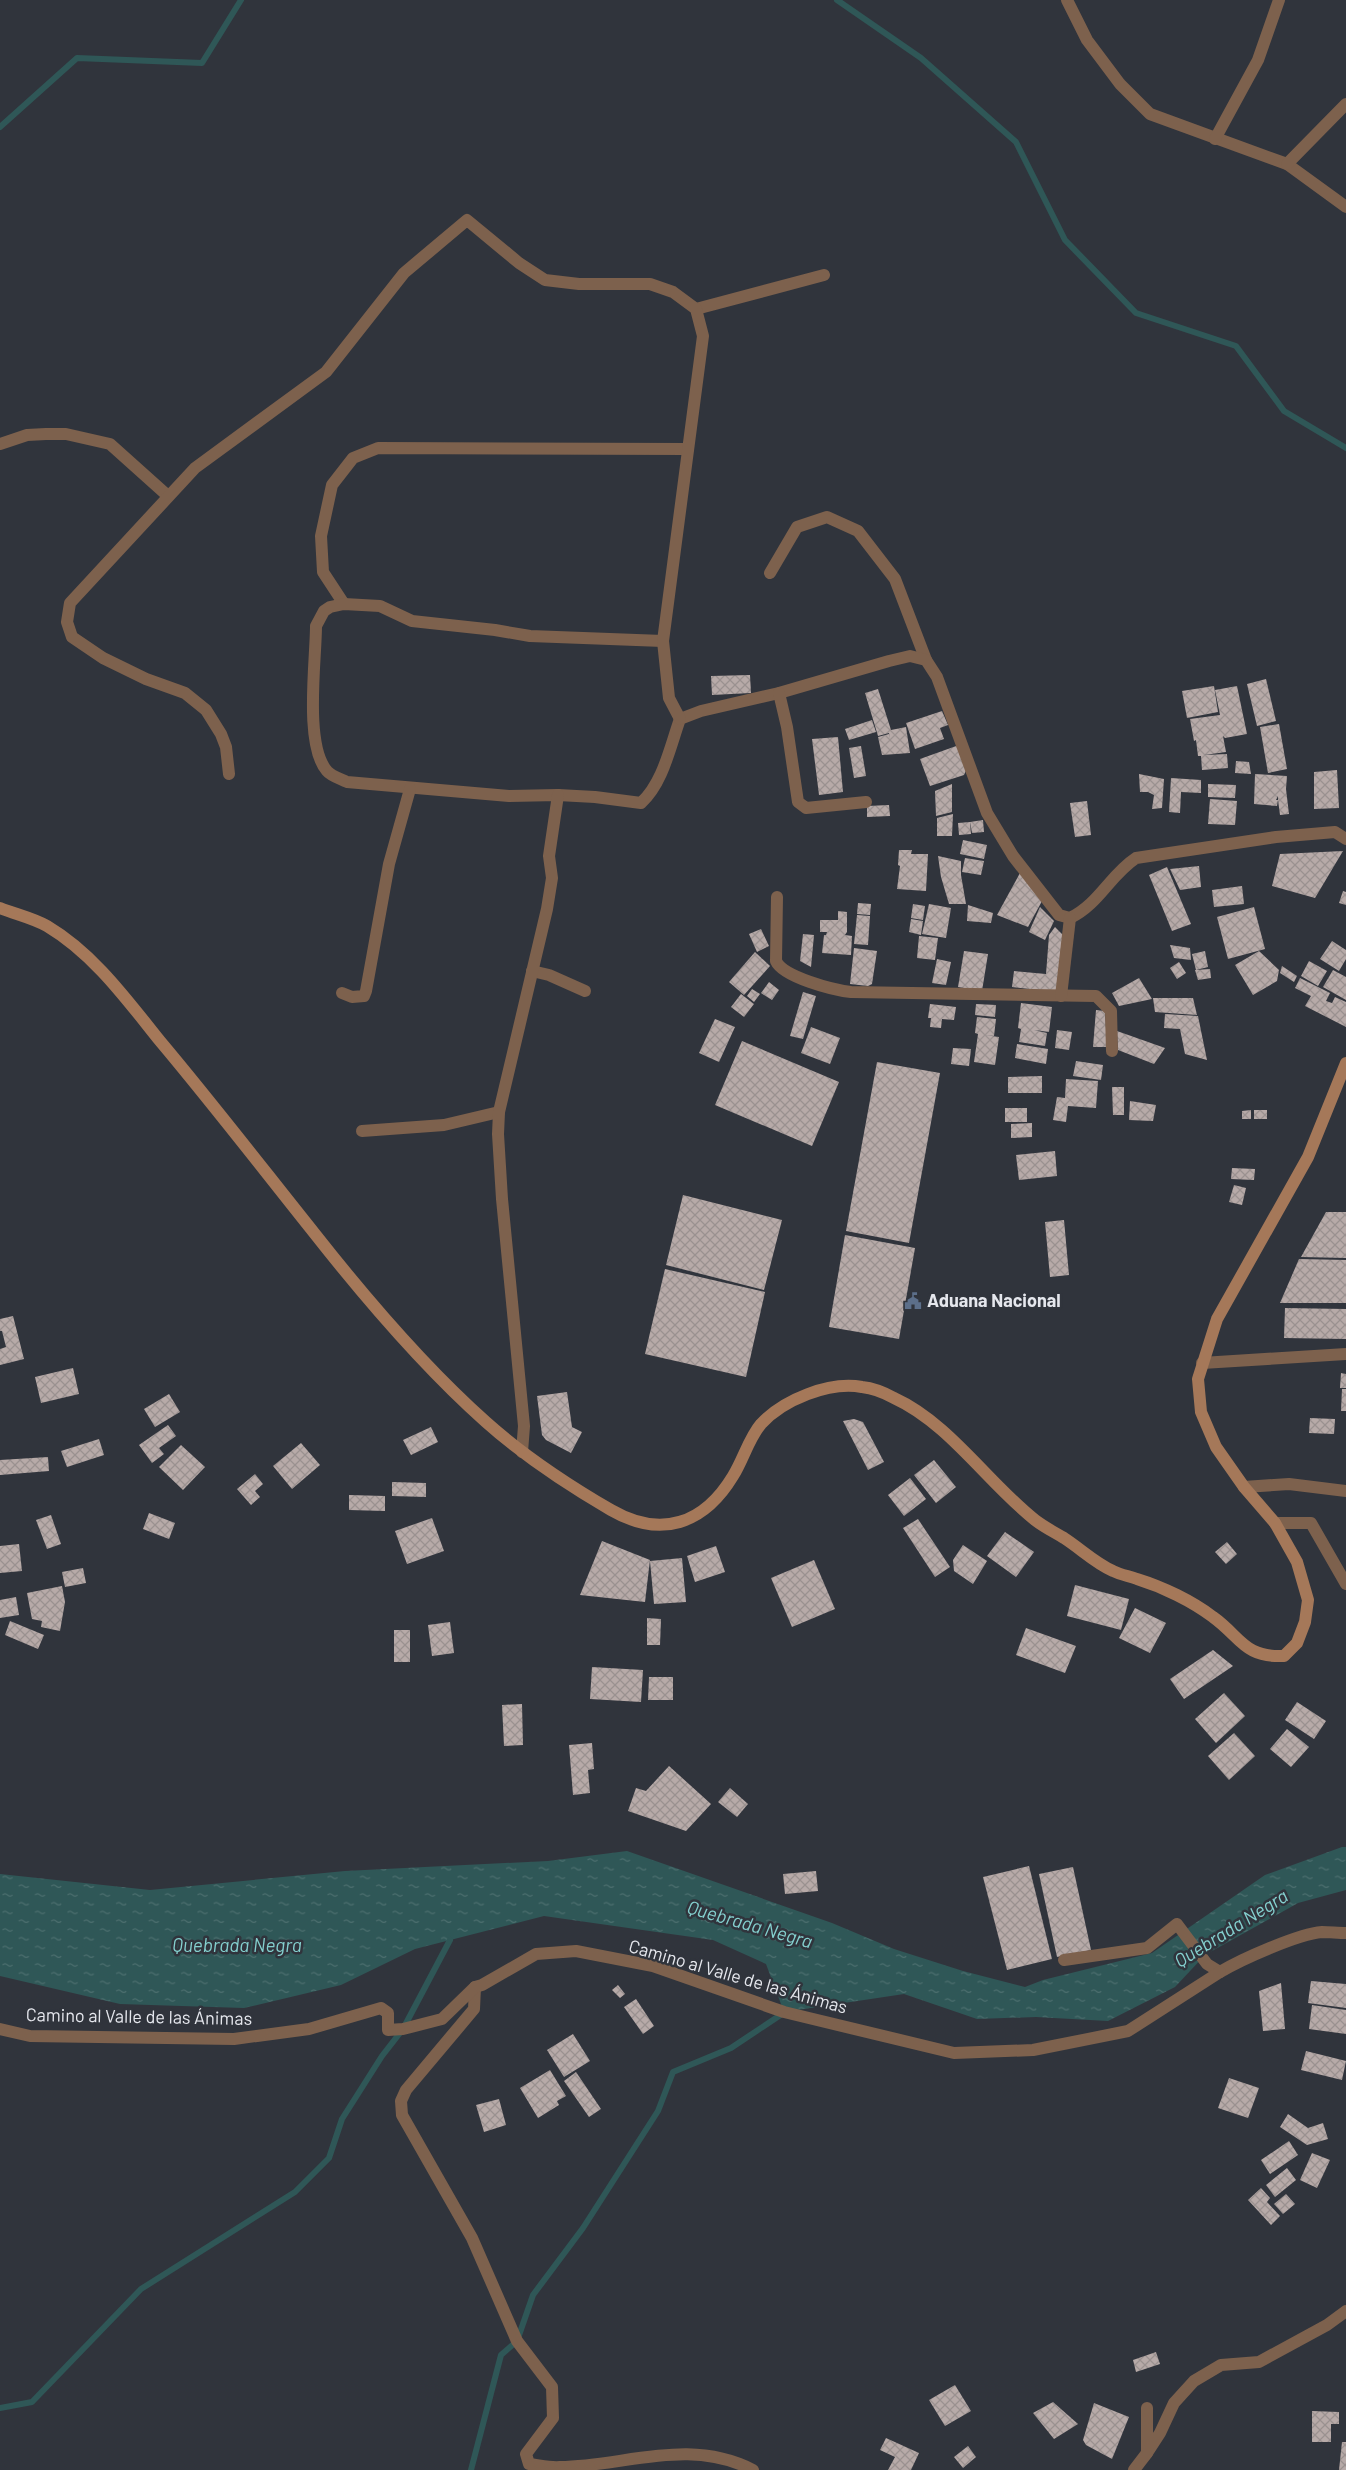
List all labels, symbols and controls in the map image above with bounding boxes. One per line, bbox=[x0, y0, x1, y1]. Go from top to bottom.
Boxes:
place label: Aduana Nacional bbox=[927, 1289, 1061, 1311]
public building icon: Aduana Nacional bbox=[903, 1291, 923, 1311]
water label: Quebrada Negra bbox=[1170, 1884, 1292, 1972]
water label: Quebrada Negra bbox=[685, 1895, 815, 1952]
water label: Quebrada Negra bbox=[172, 1933, 302, 1956]
street label: Camino al Valle de las Ánimas bbox=[626, 1934, 850, 2018]
street label: Camino al Valle de las Ánimas bbox=[26, 2003, 252, 2029]

